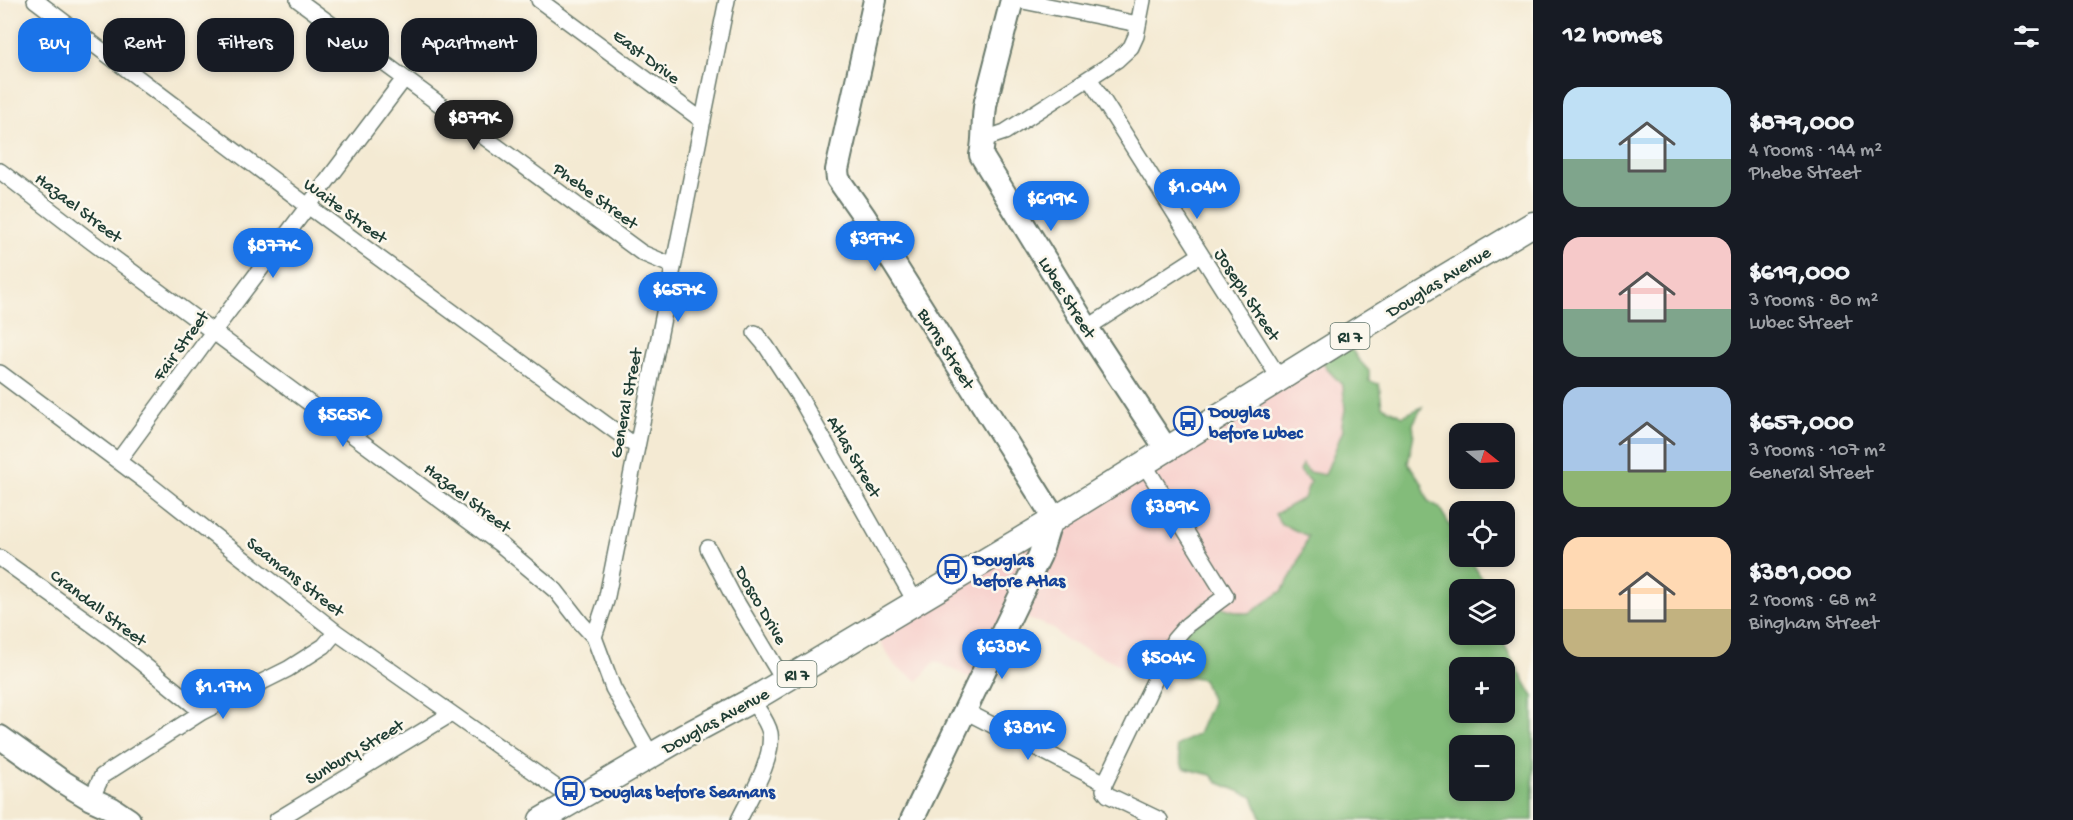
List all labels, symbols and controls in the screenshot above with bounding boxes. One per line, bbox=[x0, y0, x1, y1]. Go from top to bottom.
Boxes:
chip: Buy bbox=[18, 18, 91, 72]
chip: Rent bbox=[103, 18, 185, 72]
chip: Filters bbox=[197, 18, 294, 72]
chip: New bbox=[306, 18, 389, 72]
chip: Apartment bbox=[401, 18, 537, 72]
icon: filters bbox=[2010, 20, 2043, 53]
text: 12 homes bbox=[1563, 21, 1661, 52]
street label: East Drive bbox=[608, 26, 684, 90]
pin: $879K bbox=[432, 100, 516, 151]
text: $879K bbox=[448, 108, 500, 131]
text: $879,000 bbox=[1749, 109, 1854, 140]
icon: home bbox=[1611, 111, 1683, 183]
text: 4 rooms · 144 m² bbox=[1749, 140, 1882, 163]
street label: Phebe Street bbox=[547, 159, 642, 236]
text: Phebe Street bbox=[1749, 163, 1860, 186]
street label: Hazael Street bbox=[30, 169, 127, 250]
pin: $1.04M bbox=[1148, 169, 1246, 220]
street label: Waite Street bbox=[299, 175, 392, 250]
text: $1.04M bbox=[1168, 177, 1226, 200]
pin: $619K bbox=[1009, 181, 1093, 232]
text: $619K bbox=[1027, 189, 1075, 212]
pin: $397K bbox=[833, 221, 917, 272]
pin: $877K bbox=[231, 228, 315, 279]
text: $397K bbox=[850, 229, 900, 252]
text: $877K bbox=[247, 236, 299, 259]
street label: Douglas Avenue bbox=[1383, 242, 1496, 324]
street label: Joseph Street bbox=[1208, 245, 1284, 347]
street label: Lubec Street bbox=[1033, 254, 1100, 344]
text: $619,000 bbox=[1749, 259, 1850, 290]
icon: home bbox=[1611, 261, 1683, 333]
pin: $657K bbox=[636, 272, 720, 323]
text: $657K bbox=[652, 280, 704, 303]
text: 3 rooms · 80 m² bbox=[1749, 290, 1878, 313]
street label: Burns Street bbox=[911, 304, 979, 395]
street label: Fair Street bbox=[149, 306, 216, 387]
text: Lubec Street bbox=[1749, 313, 1851, 336]
road number: RI 7 bbox=[1330, 323, 1370, 349]
street label: General Street bbox=[607, 345, 649, 460]
pin: $565K bbox=[301, 397, 385, 448]
place label: Douglas before Lubec bbox=[1207, 403, 1303, 445]
text: $565K bbox=[317, 405, 369, 428]
bus stop icon: Douglas before Lubec bbox=[1172, 405, 1204, 437]
text: $657,000 bbox=[1749, 409, 1854, 440]
icon: home bbox=[1611, 411, 1683, 483]
street label: Atlas Street bbox=[821, 413, 885, 503]
north arrow bbox=[1449, 423, 1515, 489]
map controls bbox=[1449, 423, 1515, 801]
text: 3 rooms · 107 m² bbox=[1749, 440, 1886, 463]
street label: Hazael Street bbox=[419, 459, 516, 540]
text: General Street bbox=[1749, 463, 1872, 486]
pin: $389K bbox=[1129, 489, 1213, 540]
text: $389K bbox=[1145, 497, 1197, 520]
button: locate bbox=[1449, 501, 1515, 567]
street label: Seamans Street bbox=[242, 533, 349, 624]
place label: Douglas before Atlas bbox=[971, 551, 1066, 593]
bus stop icon: Douglas before Atlas bbox=[936, 553, 968, 585]
text: $381,000 bbox=[1749, 559, 1851, 590]
icon: home bbox=[1611, 561, 1683, 633]
street label: Dosco Drive bbox=[729, 563, 791, 650]
street label: Crandall Street bbox=[45, 566, 151, 653]
button: layers bbox=[1449, 579, 1515, 645]
text: 2 rooms · 68 m² bbox=[1749, 590, 1877, 613]
text: Bingham Street bbox=[1749, 613, 1879, 636]
pin: $638K bbox=[960, 629, 1044, 680]
text: $638K bbox=[976, 637, 1028, 660]
pin: $504K bbox=[1125, 640, 1209, 691]
text: $504K bbox=[1141, 648, 1193, 671]
button: + bbox=[1449, 657, 1515, 723]
road number: RI 7 bbox=[778, 661, 816, 687]
pin: $1.17M bbox=[174, 669, 272, 720]
text: $1.17M bbox=[195, 677, 251, 700]
street label: Douglas Avenue bbox=[658, 684, 774, 761]
pin: $381K bbox=[986, 710, 1070, 761]
street label: Sunbury Street bbox=[302, 715, 410, 791]
text: $381K bbox=[1003, 718, 1053, 741]
button: − bbox=[1449, 735, 1515, 801]
bus stop icon: Douglas before Seamans bbox=[554, 775, 586, 807]
place label: Douglas before Seamans bbox=[589, 783, 776, 804]

